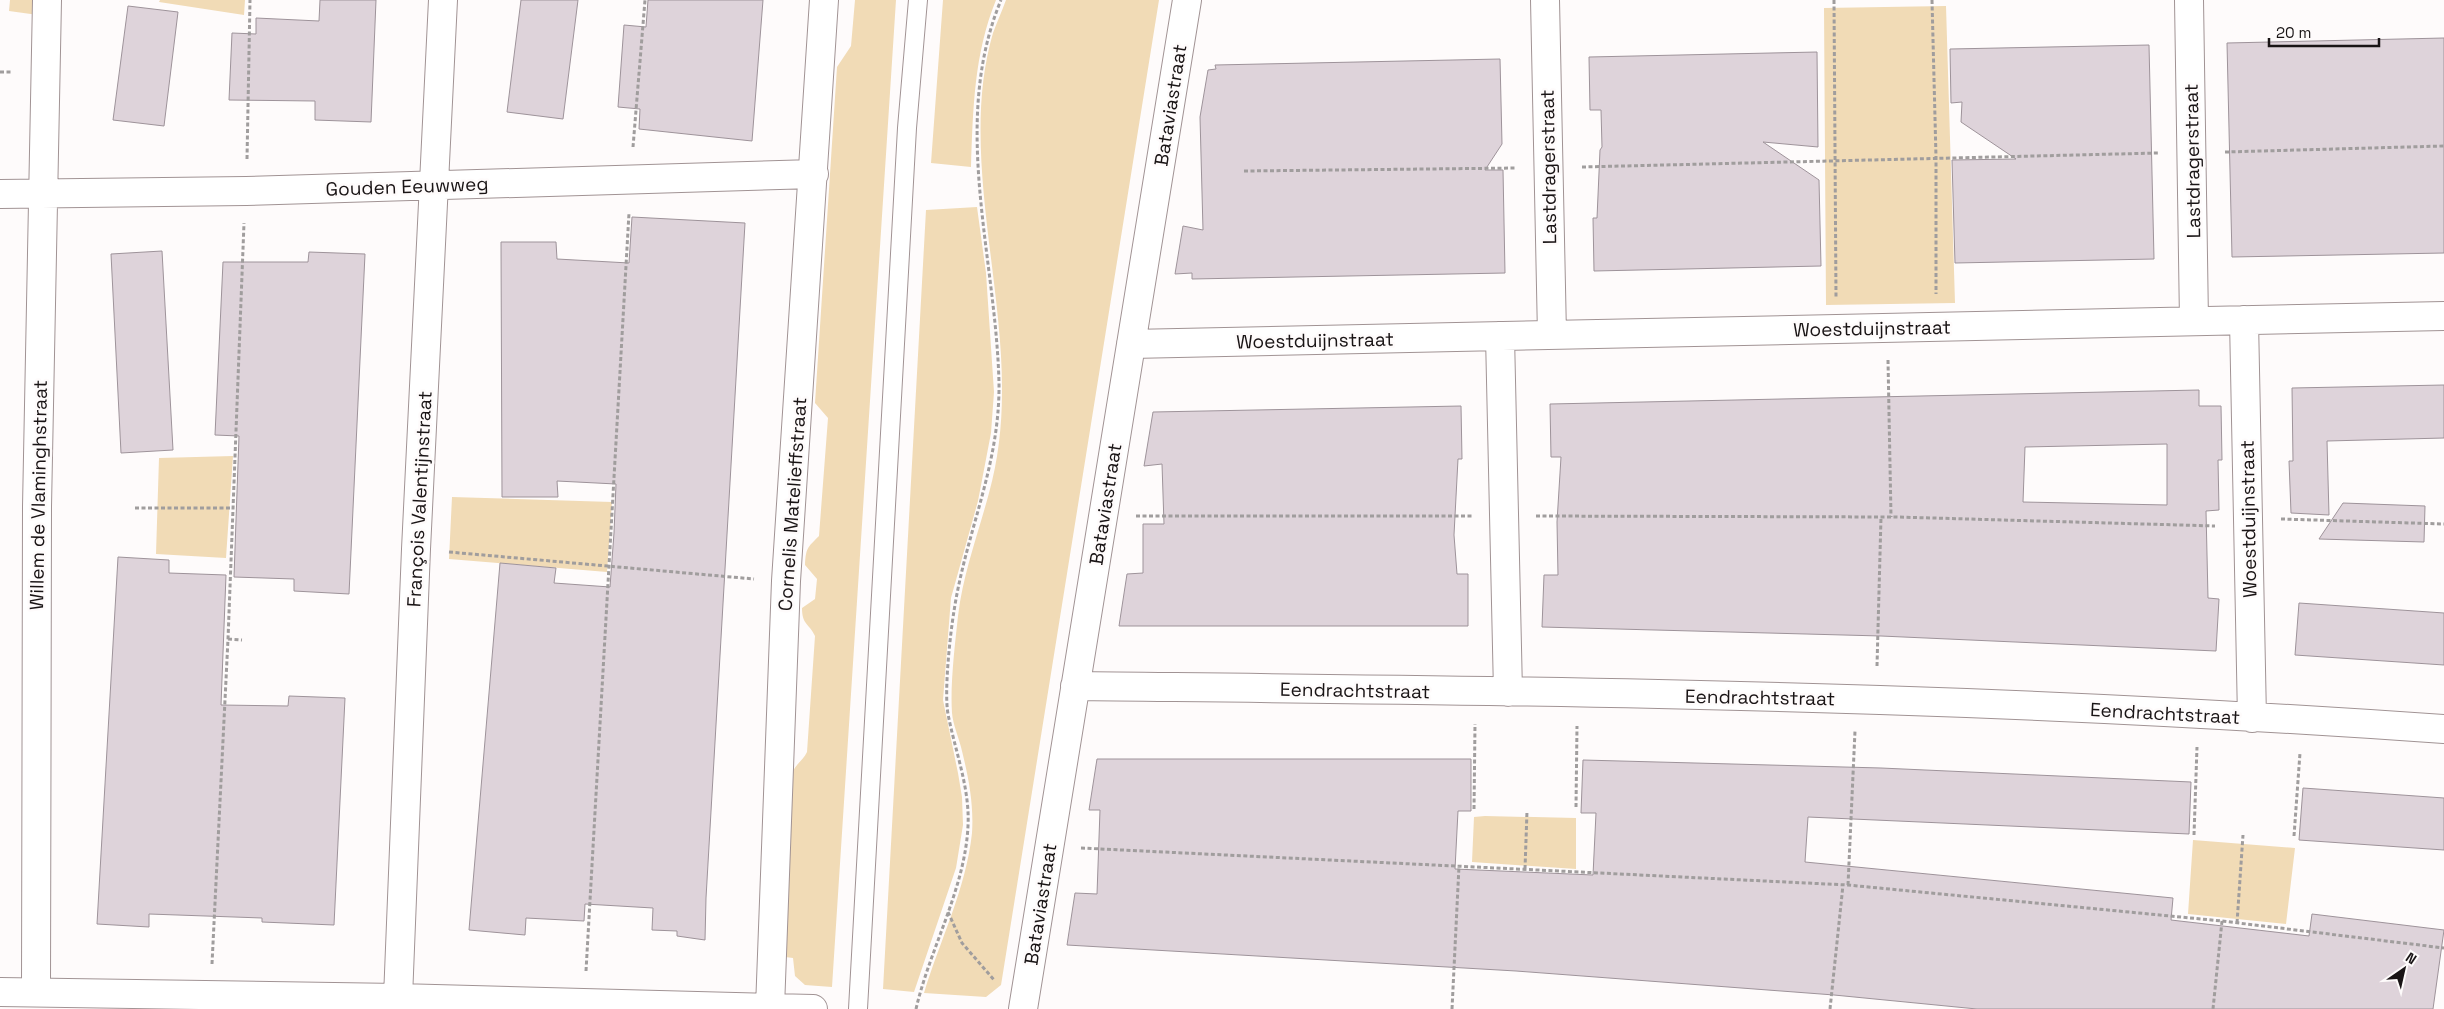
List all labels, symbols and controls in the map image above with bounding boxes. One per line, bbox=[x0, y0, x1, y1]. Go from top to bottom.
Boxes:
scale bar bbox=[2269, 15, 2379, 47]
text: 20 m bbox=[2276, 23, 2311, 42]
street label: Bataviastraat bbox=[1149, 42, 1192, 168]
street label: Lastdragerstraat bbox=[2179, 83, 2206, 239]
street label: Lastdragerstraat bbox=[1535, 89, 1562, 245]
street label: Gouden Eeuwweg bbox=[325, 171, 489, 202]
street label: Woestduijnstraat bbox=[1793, 315, 1951, 342]
street label: Woestduijnstraat bbox=[1236, 327, 1394, 354]
street label: Willem de Vlaminghstraat bbox=[24, 380, 53, 610]
street label: François Valentijnstraat bbox=[401, 390, 438, 608]
street label: Cornelis Matelieffstraat bbox=[773, 396, 812, 612]
street label: Woestduijnstraat bbox=[2235, 440, 2262, 598]
street label: Bataviastraat bbox=[1084, 441, 1127, 567]
street label: Eendrachtstraat bbox=[1280, 677, 1430, 704]
street label: Eendrachtstraat bbox=[1685, 684, 1835, 711]
street label: Eendrachtstraat bbox=[2089, 697, 2241, 730]
street label: Bataviastraat bbox=[1019, 841, 1062, 967]
north arrow bbox=[2379, 944, 2429, 994]
text: N bbox=[2402, 948, 2420, 968]

